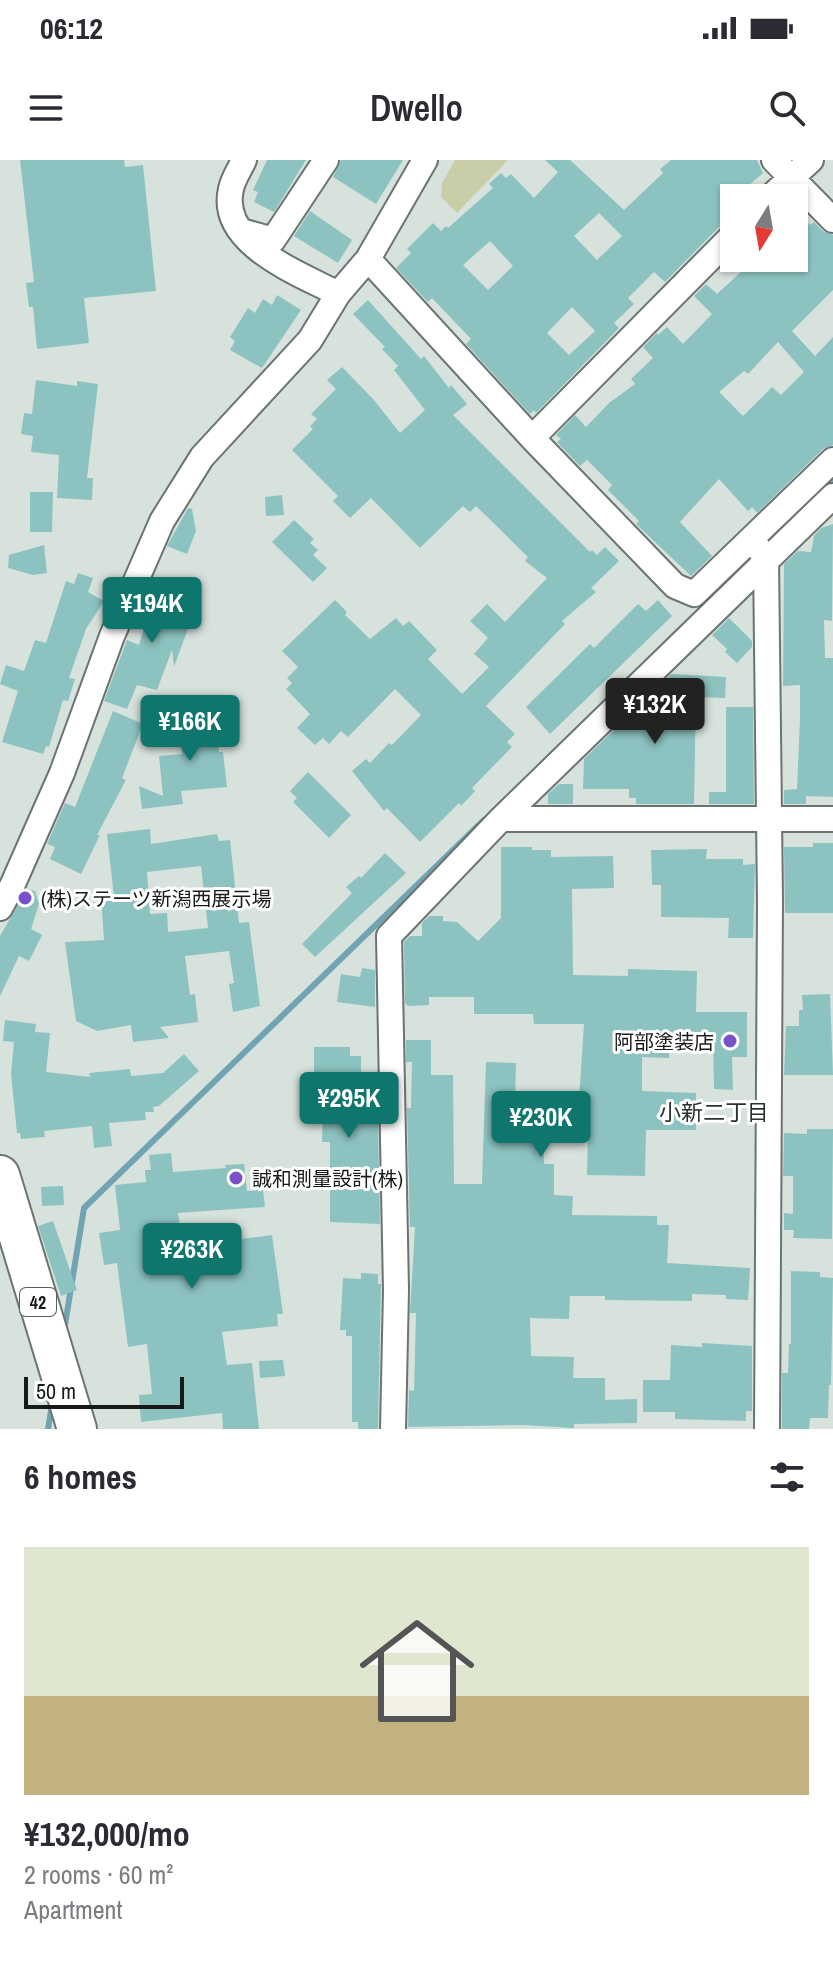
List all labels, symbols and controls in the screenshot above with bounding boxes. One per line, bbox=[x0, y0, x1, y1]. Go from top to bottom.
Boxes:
text: 06:12 bbox=[40, 8, 103, 48]
text: Dwello bbox=[370, 84, 463, 132]
icon: menu bbox=[24, 86, 68, 130]
icon: search bbox=[765, 86, 809, 130]
north arrow bbox=[720, 184, 808, 272]
map controls bbox=[720, 184, 808, 272]
pin: ¥194K bbox=[96, 577, 208, 645]
text: ¥194K bbox=[121, 585, 183, 620]
pin: ¥132K bbox=[599, 678, 711, 746]
text: ¥132K bbox=[624, 686, 686, 721]
pin: ¥166K bbox=[134, 695, 246, 763]
text: ¥166K bbox=[159, 703, 221, 738]
place label: (株)ステーツ新潟西展示場 bbox=[41, 885, 272, 912]
marker: (株)ステーツ新潟西展示場 bbox=[16, 889, 34, 907]
place label: 阿部塗装店 bbox=[614, 1028, 714, 1055]
marker: 阿部塗装店 bbox=[721, 1032, 739, 1050]
pin: ¥295K bbox=[293, 1072, 405, 1140]
text: ¥295K bbox=[318, 1080, 380, 1115]
pin: ¥230K bbox=[485, 1091, 597, 1159]
district label: 小新二丁目 bbox=[659, 1097, 769, 1127]
text: ¥230K bbox=[510, 1099, 572, 1134]
place label: 誠和測量設計(株) bbox=[252, 1165, 403, 1192]
marker: 誠和測量設計(株) bbox=[227, 1169, 245, 1187]
pin: ¥263K bbox=[136, 1223, 248, 1291]
text: ¥263K bbox=[161, 1231, 223, 1266]
road number: 42 bbox=[20, 1288, 56, 1316]
scale bar bbox=[24, 1373, 184, 1409]
text: 50 m bbox=[36, 1376, 76, 1406]
text: 6 homes bbox=[24, 1454, 137, 1500]
icon: filters bbox=[765, 1455, 809, 1499]
icon: home bbox=[345, 1599, 489, 1743]
text: ¥132,000/mo bbox=[24, 1811, 190, 1857]
text: 2 rooms · 60 m² bbox=[24, 1857, 173, 1892]
text: Apartment bbox=[24, 1892, 122, 1927]

